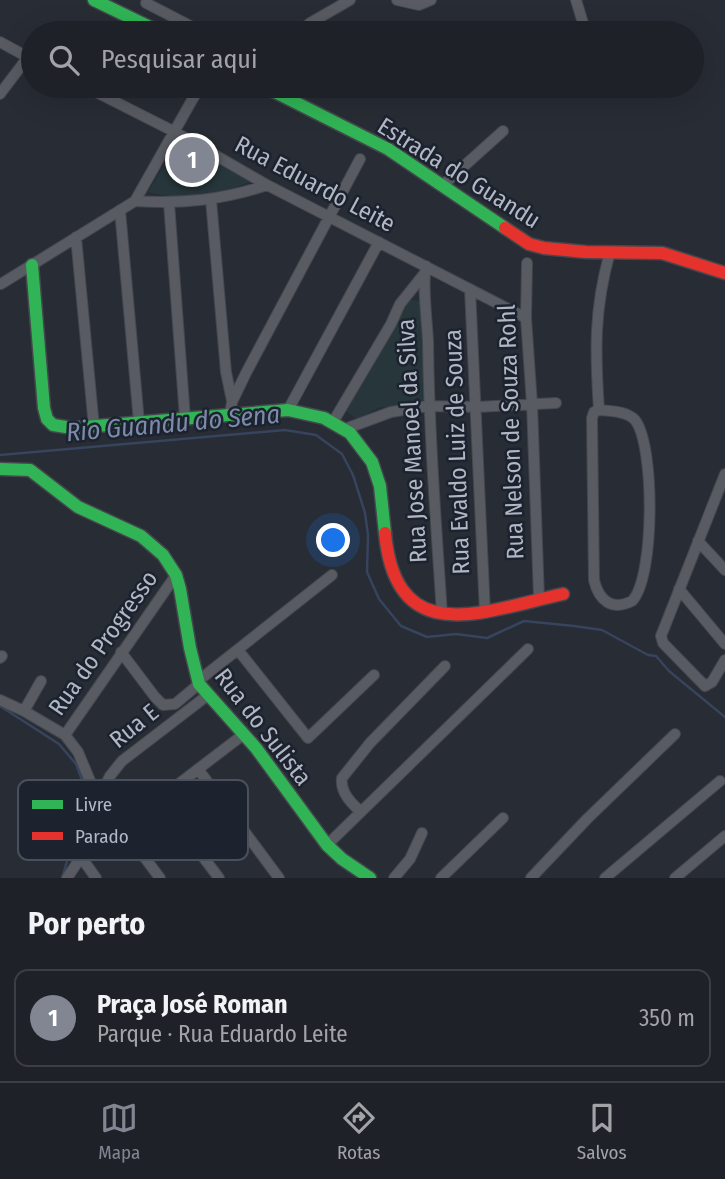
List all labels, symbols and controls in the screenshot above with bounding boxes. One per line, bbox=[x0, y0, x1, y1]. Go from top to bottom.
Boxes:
search box bbox=[21, 21, 704, 98]
icon: search bbox=[45, 41, 83, 79]
text: Pesquisar aqui bbox=[101, 44, 258, 75]
street label: Estrada do Guandu bbox=[373, 112, 545, 234]
street label: Rua Eduardo Leite bbox=[230, 130, 400, 238]
pin: 1 bbox=[169, 134, 215, 186]
street label: Rua Nelson de Souza Rohl bbox=[493, 304, 529, 560]
street label: Rua Jose Manoel da Silva bbox=[392, 318, 432, 564]
street label: Rua Evaldo Luiz de Souza bbox=[439, 329, 475, 575]
water label: Rio Guandu do Sena bbox=[65, 399, 281, 448]
your location bbox=[316, 523, 350, 557]
street label: Rua do Progresso bbox=[43, 565, 163, 721]
street label: Rua do Sulista bbox=[209, 663, 317, 791]
street label: Rua E bbox=[104, 698, 164, 754]
legend bbox=[18, 780, 248, 860]
text: Livre bbox=[75, 793, 112, 816]
text: Parado bbox=[75, 825, 129, 848]
text: Por perto bbox=[28, 906, 145, 942]
text: Praça José Roman bbox=[97, 989, 288, 1020]
text: 1 bbox=[48, 1004, 58, 1032]
text: 350 m bbox=[639, 1004, 695, 1032]
text: Parque · Rua Eduardo Leite bbox=[97, 1020, 348, 1048]
tab: Mapa bbox=[98, 1099, 140, 1164]
tab: Rotas bbox=[337, 1099, 380, 1164]
tab: Salvos bbox=[577, 1099, 627, 1164]

